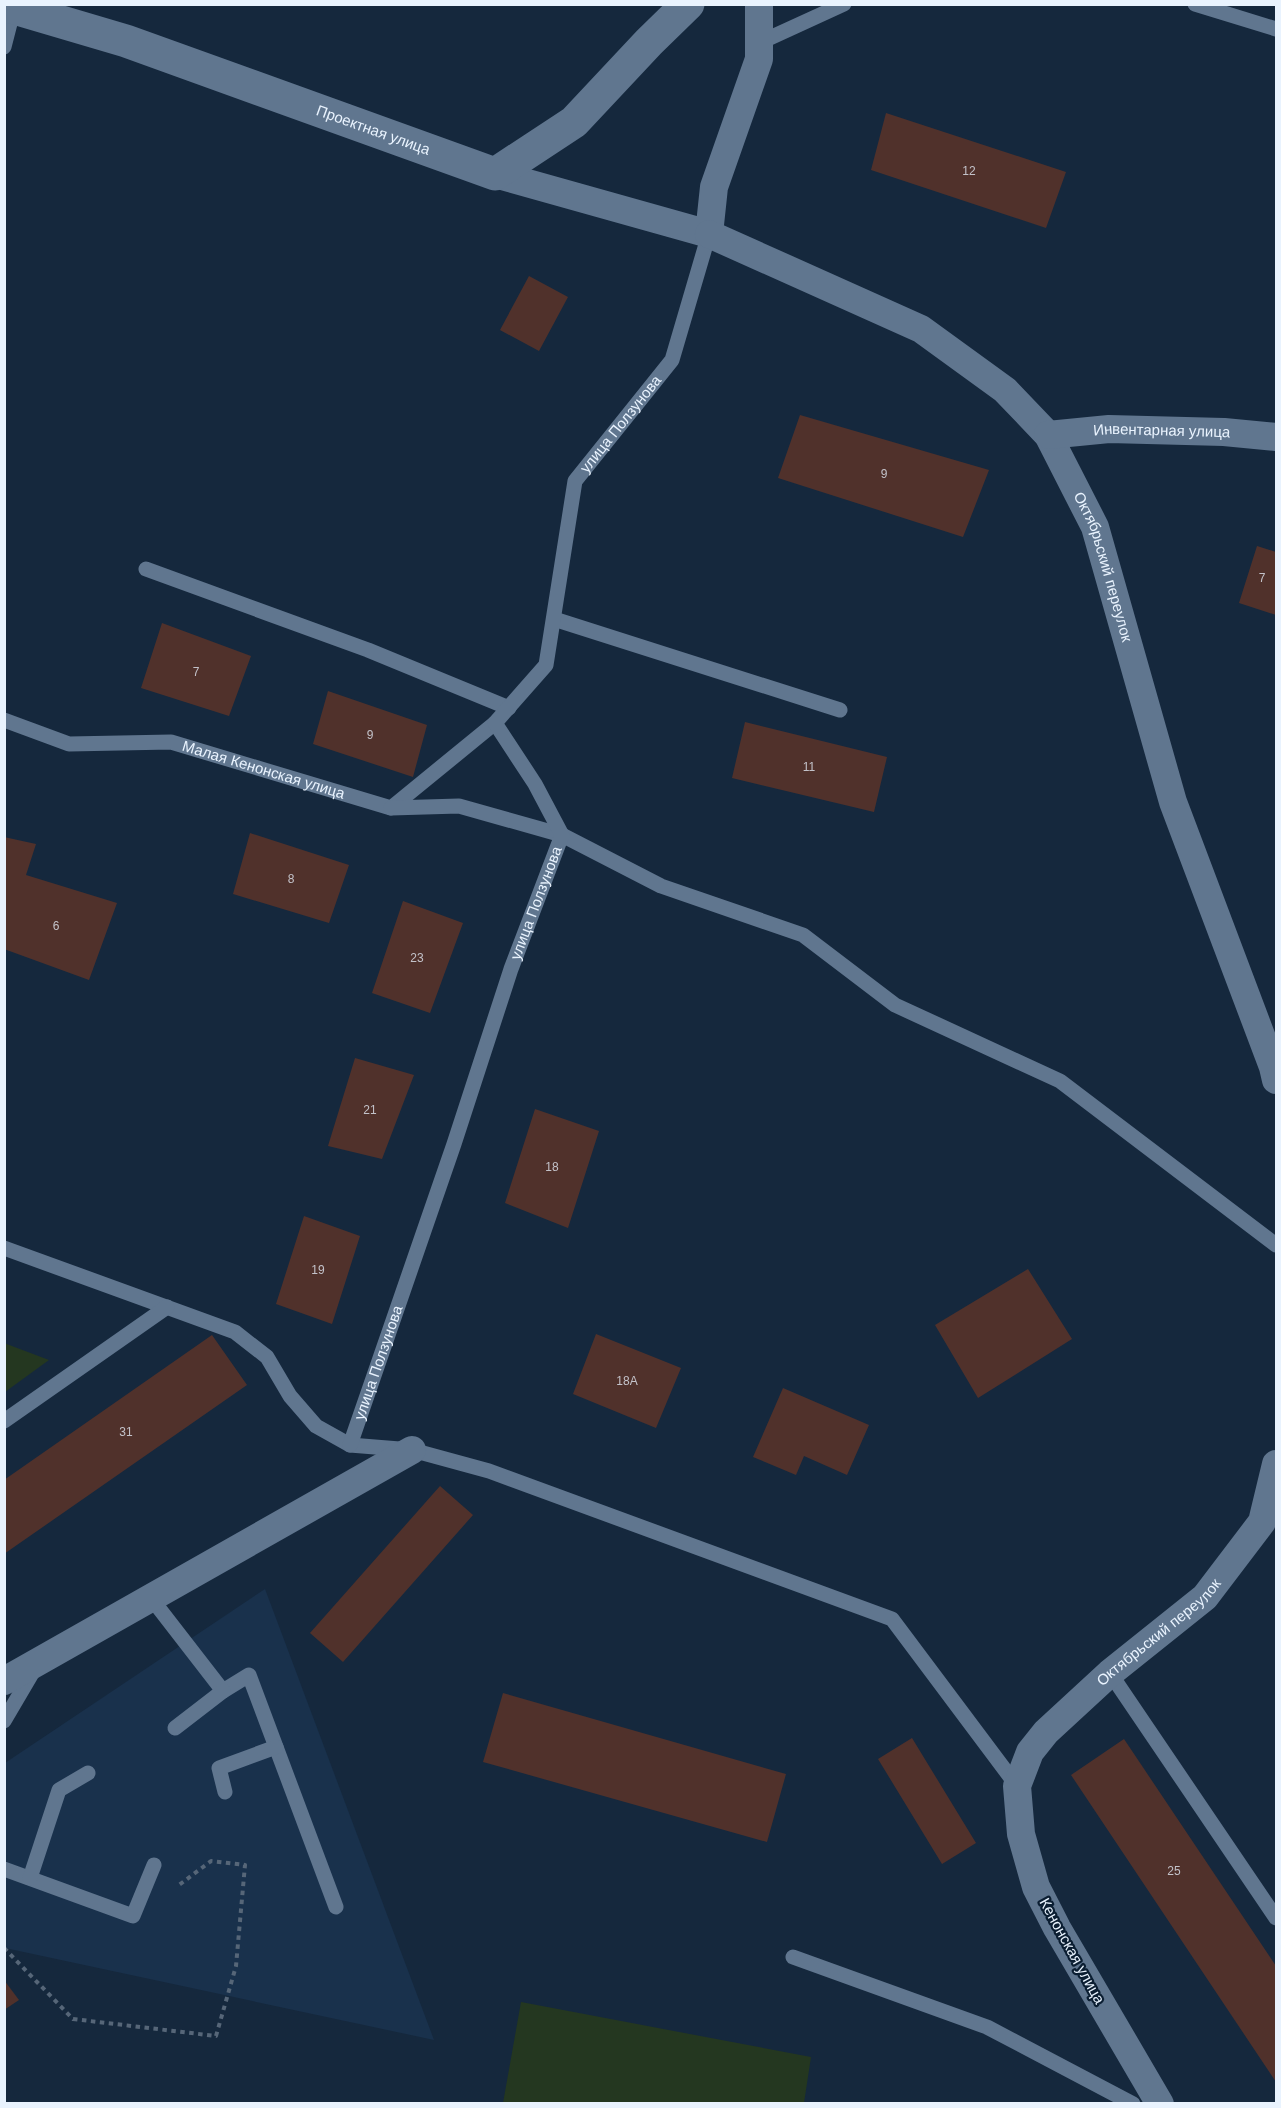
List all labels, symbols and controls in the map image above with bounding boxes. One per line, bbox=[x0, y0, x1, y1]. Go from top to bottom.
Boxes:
street label: Проектная улица bbox=[314, 101, 433, 158]
house number: 12 bbox=[962, 164, 976, 178]
street label: улица Ползунова bbox=[576, 371, 665, 476]
street label: Инвентарная улица bbox=[1092, 420, 1232, 441]
house number: 9 bbox=[881, 467, 888, 481]
street label: Октябрьский переулок bbox=[1070, 489, 1136, 644]
house number: 7 bbox=[1259, 571, 1266, 585]
house number: 7 bbox=[193, 665, 200, 679]
house number: 9 bbox=[367, 728, 374, 742]
street label: Малая Кенонская улица bbox=[180, 737, 348, 802]
house number: 11 bbox=[803, 760, 816, 774]
street label: улица Ползунова bbox=[506, 843, 565, 962]
house number: 8 bbox=[288, 872, 295, 886]
house number: 6 bbox=[53, 919, 60, 933]
house number: 23 bbox=[410, 951, 424, 965]
house number: 21 bbox=[363, 1103, 377, 1117]
house number: 18 bbox=[545, 1160, 559, 1174]
house number: 19 bbox=[311, 1263, 325, 1277]
street label: улица Ползунова bbox=[350, 1302, 406, 1422]
house number: 18А bbox=[616, 1374, 638, 1388]
house number: 31 bbox=[119, 1425, 133, 1439]
street label: Октябрьский переулок bbox=[1093, 1575, 1224, 1689]
house number: 25 bbox=[1167, 1864, 1181, 1878]
street label: Кенонская улица bbox=[1036, 1895, 1109, 2007]

